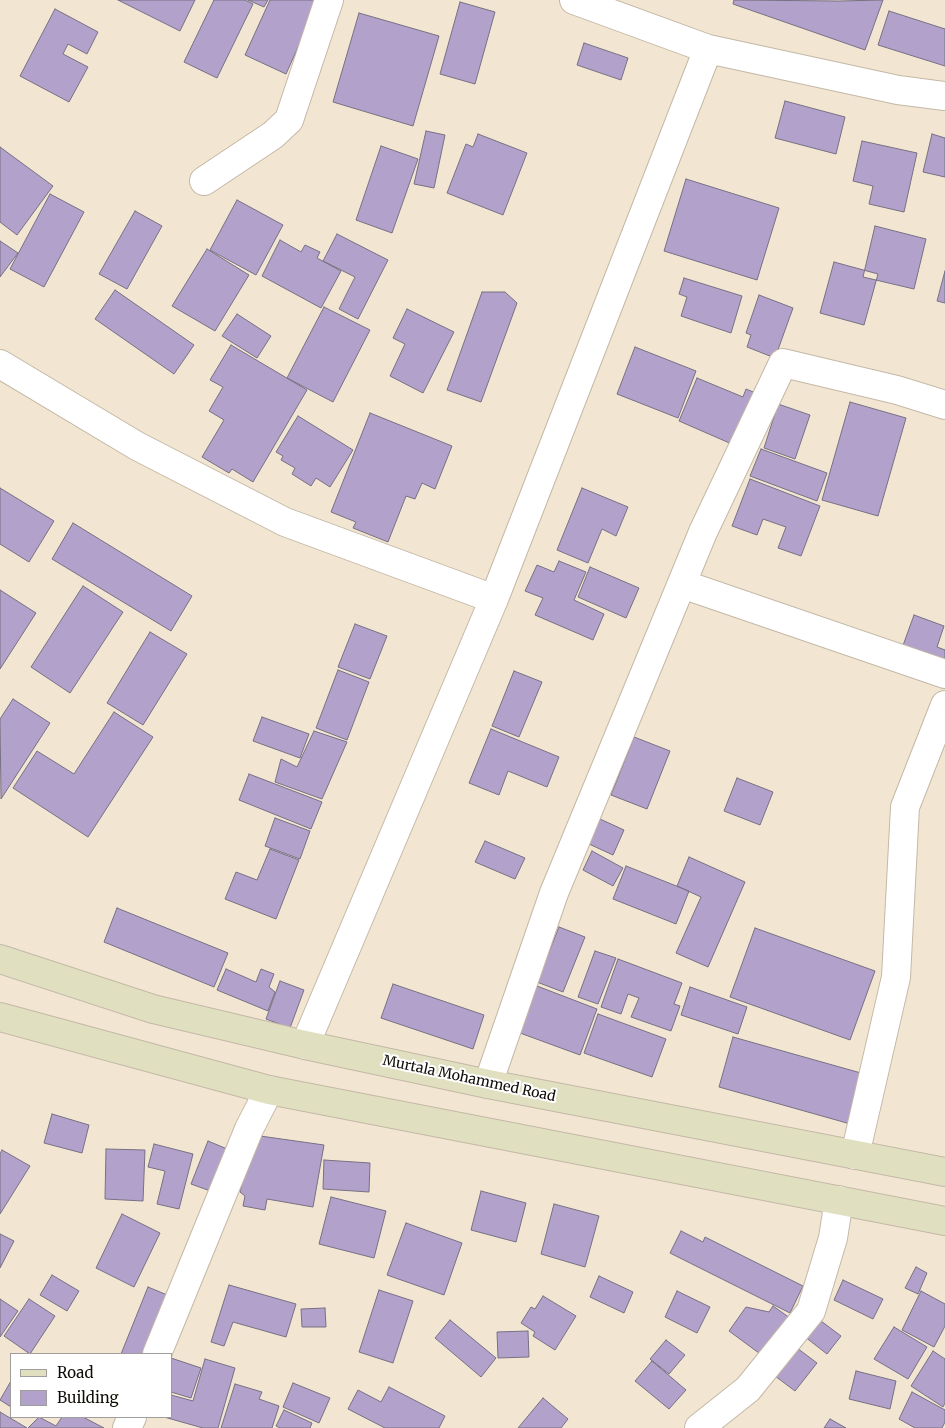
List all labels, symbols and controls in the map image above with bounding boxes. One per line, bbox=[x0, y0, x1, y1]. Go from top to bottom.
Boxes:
street label: Murtala Mohammed Road bbox=[381, 1052, 557, 1106]
legend bbox=[10, 1353, 172, 1418]
text: Road bbox=[57, 1363, 93, 1382]
text: Building bbox=[57, 1388, 119, 1407]

